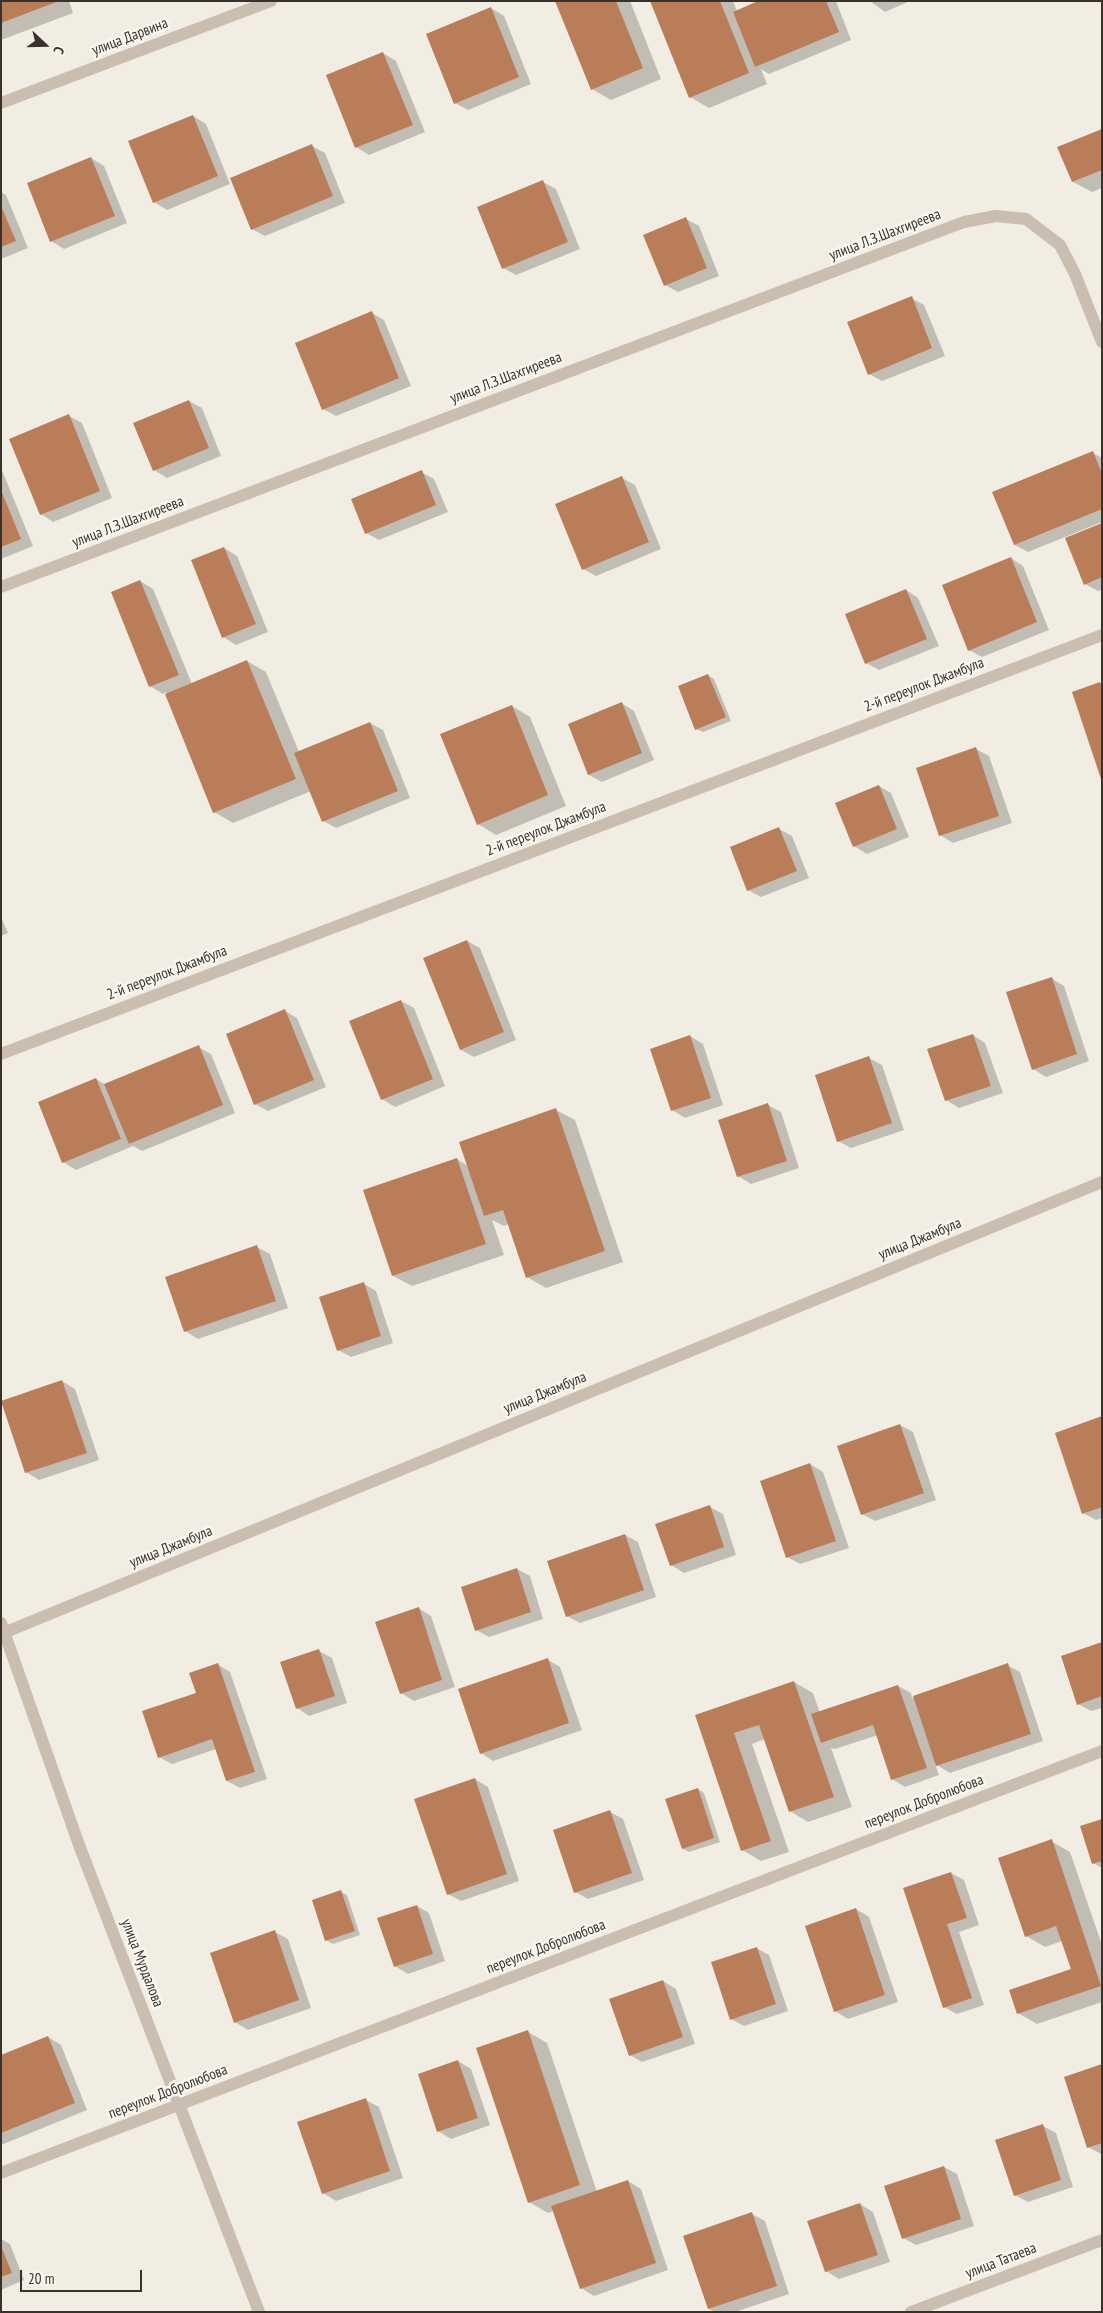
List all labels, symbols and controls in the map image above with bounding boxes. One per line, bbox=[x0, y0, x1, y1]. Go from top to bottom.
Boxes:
street label: улица Дарвина bbox=[90, 14, 170, 60]
north arrow bbox=[20, 20, 70, 70]
text: С bbox=[49, 44, 69, 57]
street label: улица Л.З.Шахгиреева bbox=[827, 205, 943, 265]
street label: улица Л.З.Шахгиреева bbox=[448, 348, 564, 408]
street label: улица Л.З.Шахгиреева bbox=[70, 492, 186, 552]
street label: 2-й переулок Джамбула bbox=[862, 654, 986, 716]
street label: 2-й переулок Джамбула bbox=[484, 798, 608, 860]
street label: 2-й переулок Джамбула bbox=[105, 942, 229, 1004]
street label: улица Джамбула bbox=[876, 1214, 964, 1264]
street label: улица Джамбула bbox=[501, 1368, 589, 1418]
street label: улица Джамбула bbox=[127, 1522, 215, 1572]
street label: переулок Добролюбова bbox=[862, 1771, 986, 1833]
street label: улица Мурдалова bbox=[117, 1916, 167, 2010]
street label: переулок Добролюбова bbox=[484, 1916, 608, 1978]
street label: переулок Добролюбова bbox=[106, 2061, 230, 2123]
street label: улица Татаева bbox=[963, 2239, 1039, 2283]
scale bar bbox=[22, 2260, 145, 2292]
text: 20 m bbox=[28, 2269, 54, 2288]

